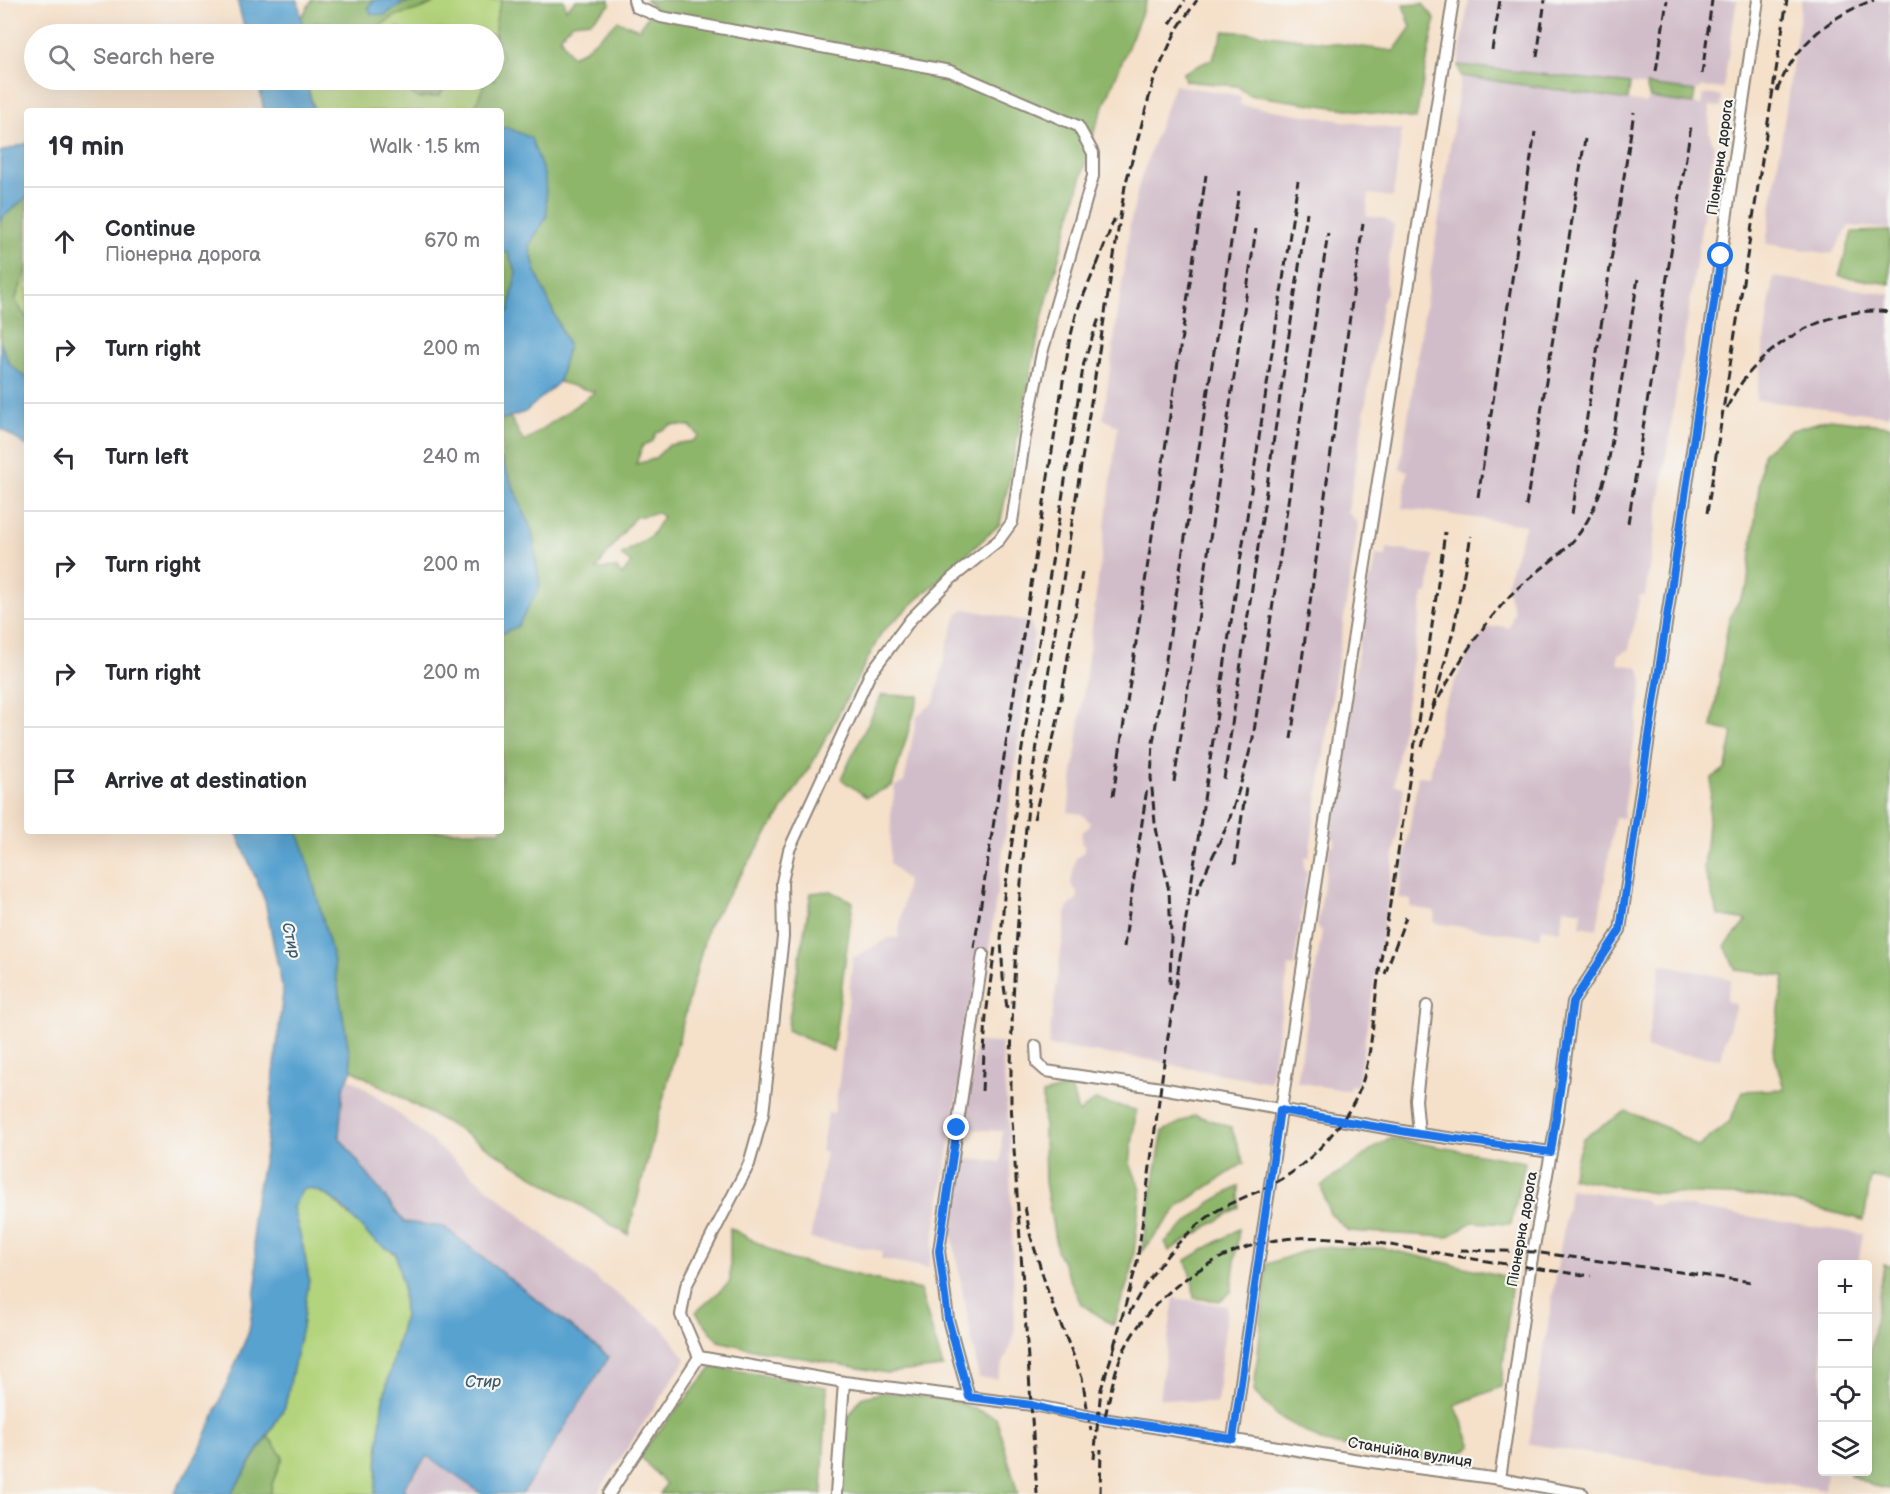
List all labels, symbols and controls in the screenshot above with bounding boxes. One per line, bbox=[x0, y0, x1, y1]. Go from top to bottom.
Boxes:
search box bbox=[24, 24, 504, 90]
icon: search bbox=[45, 41, 78, 74]
text: Search here bbox=[93, 44, 215, 71]
street label: Піонерна дорога bbox=[1703, 98, 1738, 216]
text: 19 min bbox=[48, 132, 124, 163]
text: Walk · 1.5 km bbox=[369, 135, 480, 159]
text: Continue bbox=[105, 216, 195, 243]
icon: ahead bbox=[48, 225, 81, 258]
text: 670 m bbox=[424, 229, 480, 253]
route start bbox=[1707, 242, 1733, 268]
text: Піонерна дорога bbox=[105, 243, 261, 267]
icon: right bbox=[48, 333, 81, 366]
text: Turn right bbox=[105, 336, 201, 363]
text: 200 m bbox=[423, 337, 480, 361]
icon: left bbox=[48, 441, 81, 474]
text: Turn left bbox=[105, 444, 189, 471]
text: 240 m bbox=[423, 445, 480, 469]
icon: right bbox=[48, 549, 81, 582]
text: Turn right bbox=[105, 552, 201, 579]
text: 200 m bbox=[423, 553, 480, 577]
icon: right bbox=[48, 657, 81, 690]
text: Turn right bbox=[105, 660, 201, 687]
text: 200 m bbox=[423, 661, 480, 685]
icon: arrive bbox=[48, 765, 81, 798]
text: Arrive at destination bbox=[105, 768, 307, 795]
water label: Стир bbox=[277, 921, 304, 960]
route end bbox=[943, 1114, 969, 1140]
street label: Піонерна дорога bbox=[1503, 1170, 1542, 1288]
map controls bbox=[1818, 1260, 1872, 1476]
button: + bbox=[1818, 1260, 1872, 1314]
button: − bbox=[1818, 1314, 1872, 1368]
button: locate bbox=[1818, 1368, 1872, 1422]
water label: Стир bbox=[465, 1373, 501, 1392]
button: layers bbox=[1818, 1422, 1872, 1476]
street label: Станційна вулиця bbox=[1346, 1433, 1473, 1472]

